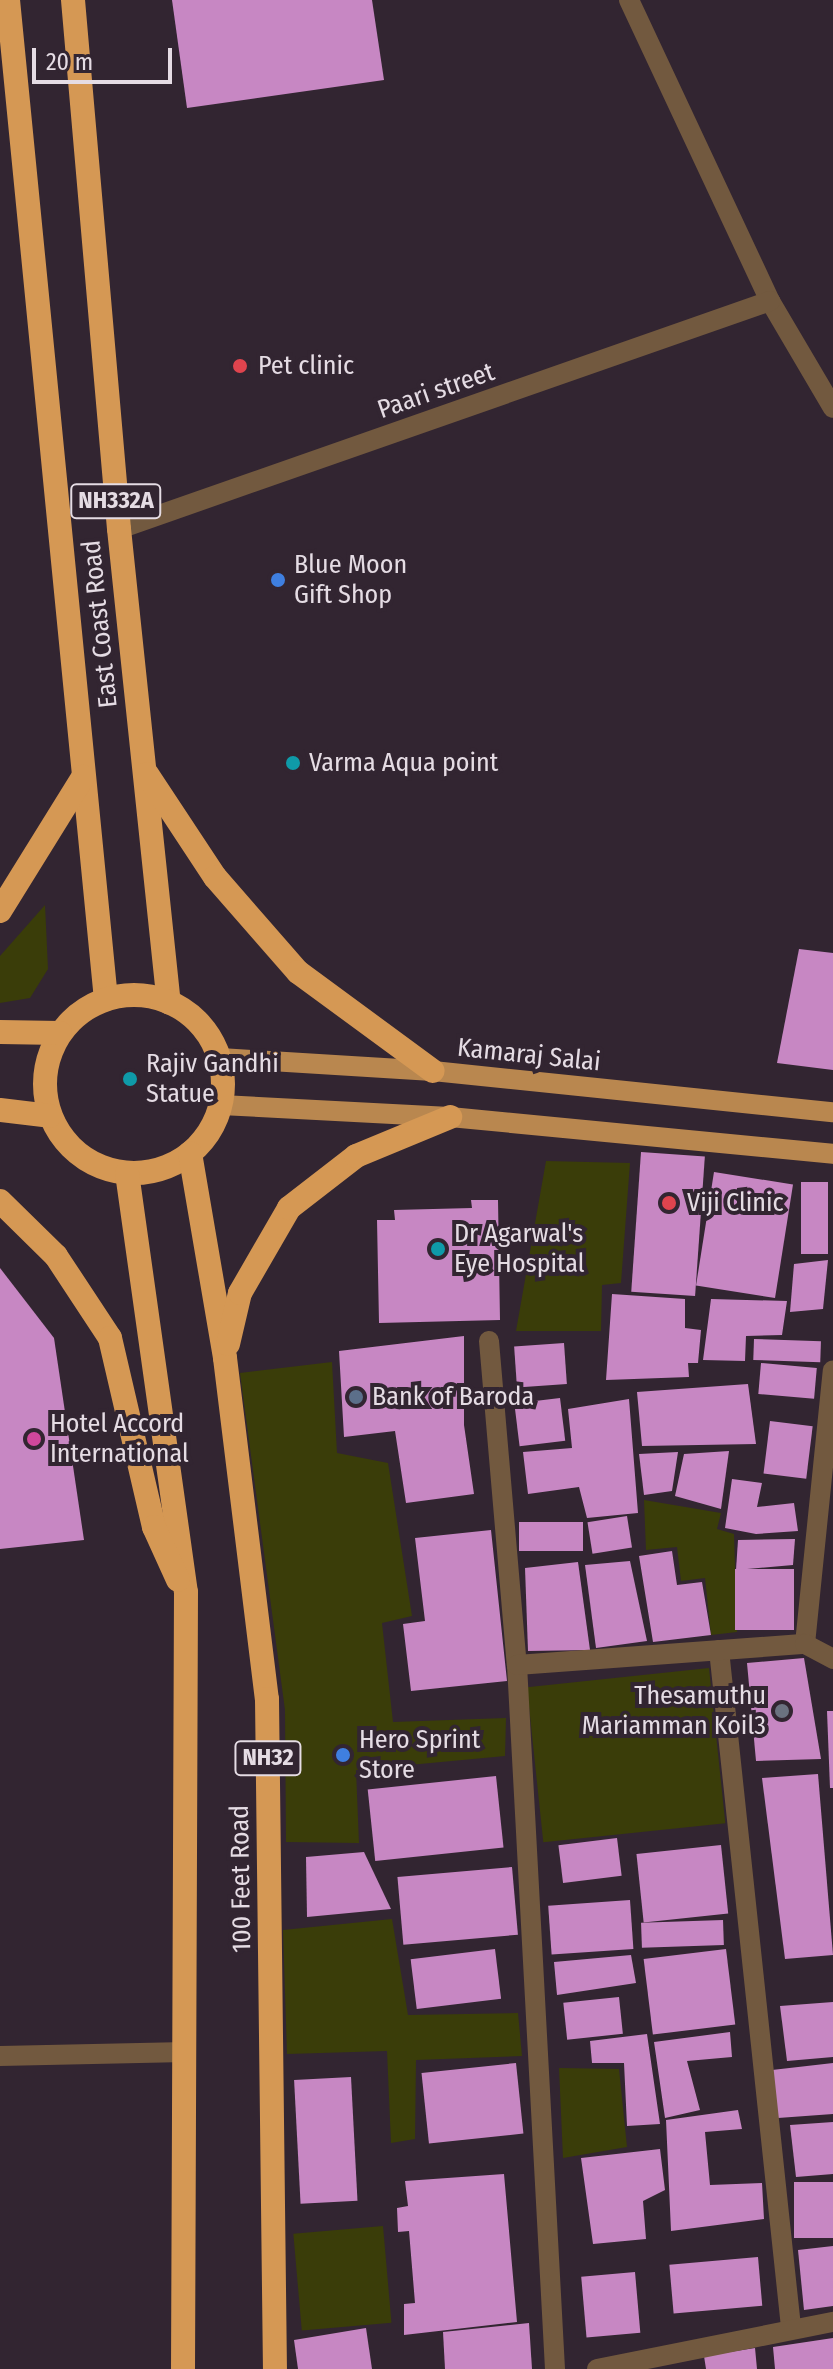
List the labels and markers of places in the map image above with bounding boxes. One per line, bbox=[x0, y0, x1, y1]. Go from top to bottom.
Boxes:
place label: Pet clinic bbox=[258, 350, 354, 382]
marker: Pet clinic bbox=[229, 355, 251, 377]
place label: Blue Moon Gift Shop bbox=[294, 549, 407, 610]
marker: Blue Moon Gift Shop bbox=[269, 571, 287, 589]
place label: Varma Aqua point bbox=[309, 747, 498, 779]
marker: Varma Aqua point bbox=[284, 754, 302, 772]
place label: Rajiv Gandhi Statue bbox=[146, 1048, 279, 1110]
marker: Rajiv Gandhi Statue bbox=[121, 1070, 139, 1088]
place label: Viji Clinic bbox=[687, 1187, 784, 1219]
marker: Viji Clinic bbox=[658, 1192, 680, 1214]
place label: Dr Agarwal's Eye Hospital bbox=[454, 1218, 585, 1280]
marker: Dr Agarwal's Eye Hospital bbox=[429, 1240, 447, 1258]
place label: Bank of Baroda bbox=[372, 1381, 534, 1413]
marker: Bank of Baroda bbox=[347, 1388, 365, 1406]
place label: Hotel Accord International bbox=[50, 1408, 189, 1470]
marker: Hotel Accord International bbox=[25, 1430, 43, 1448]
place label: Thesamuthu Mariamman Koil3 bbox=[582, 1680, 766, 1742]
marker: Thesamuthu Mariamman Koil3 bbox=[773, 1702, 791, 1720]
place label: Hero Sprint Store bbox=[359, 1724, 480, 1786]
marker: Hero Sprint Store bbox=[334, 1746, 352, 1764]

